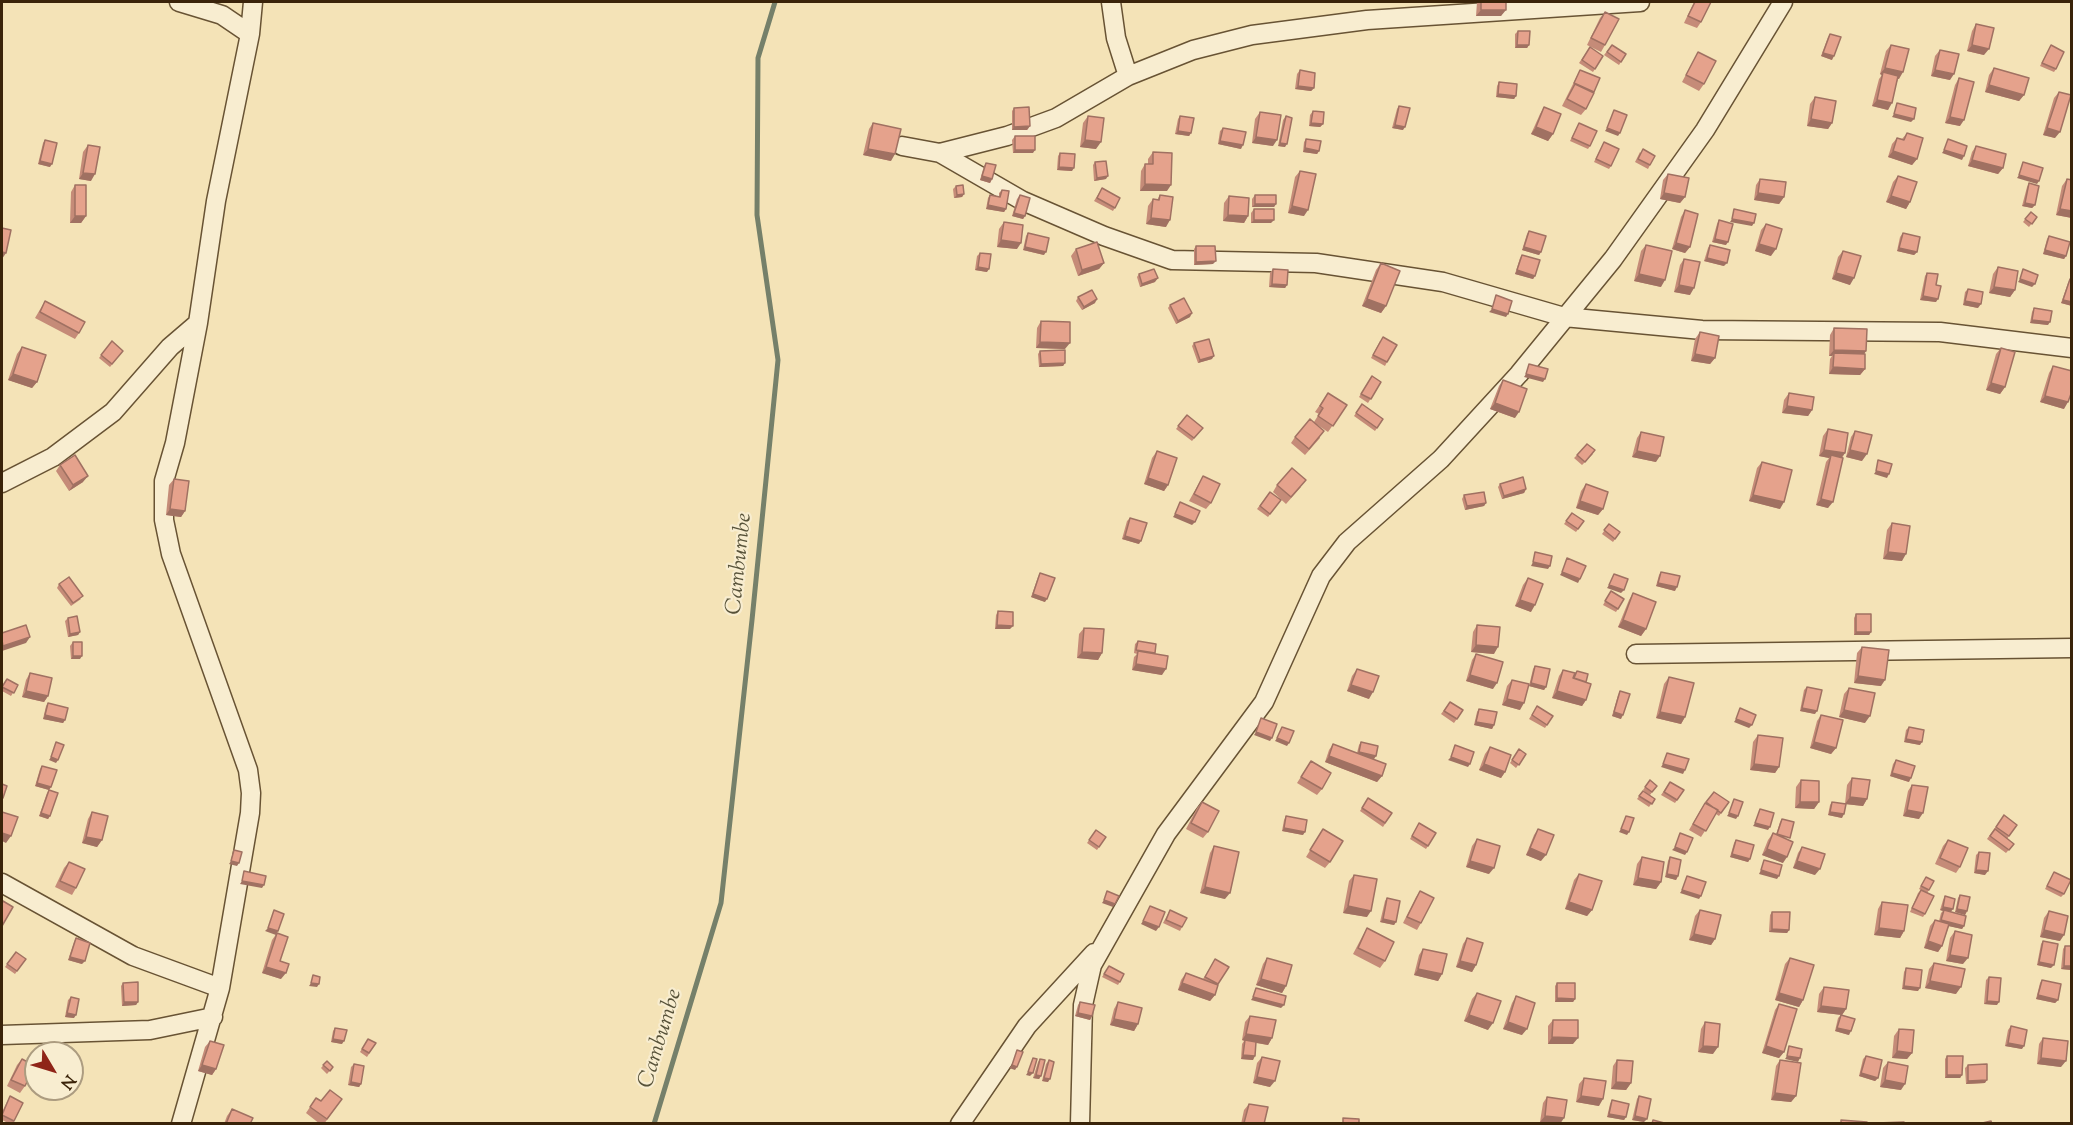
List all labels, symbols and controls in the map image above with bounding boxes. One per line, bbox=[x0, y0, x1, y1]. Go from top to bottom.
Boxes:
water label: Cambumbe bbox=[723, 512, 759, 616]
water label: Cambumbe bbox=[634, 986, 690, 1092]
north arrow bbox=[24, 1041, 84, 1101]
text: N bbox=[54, 1069, 80, 1093]

